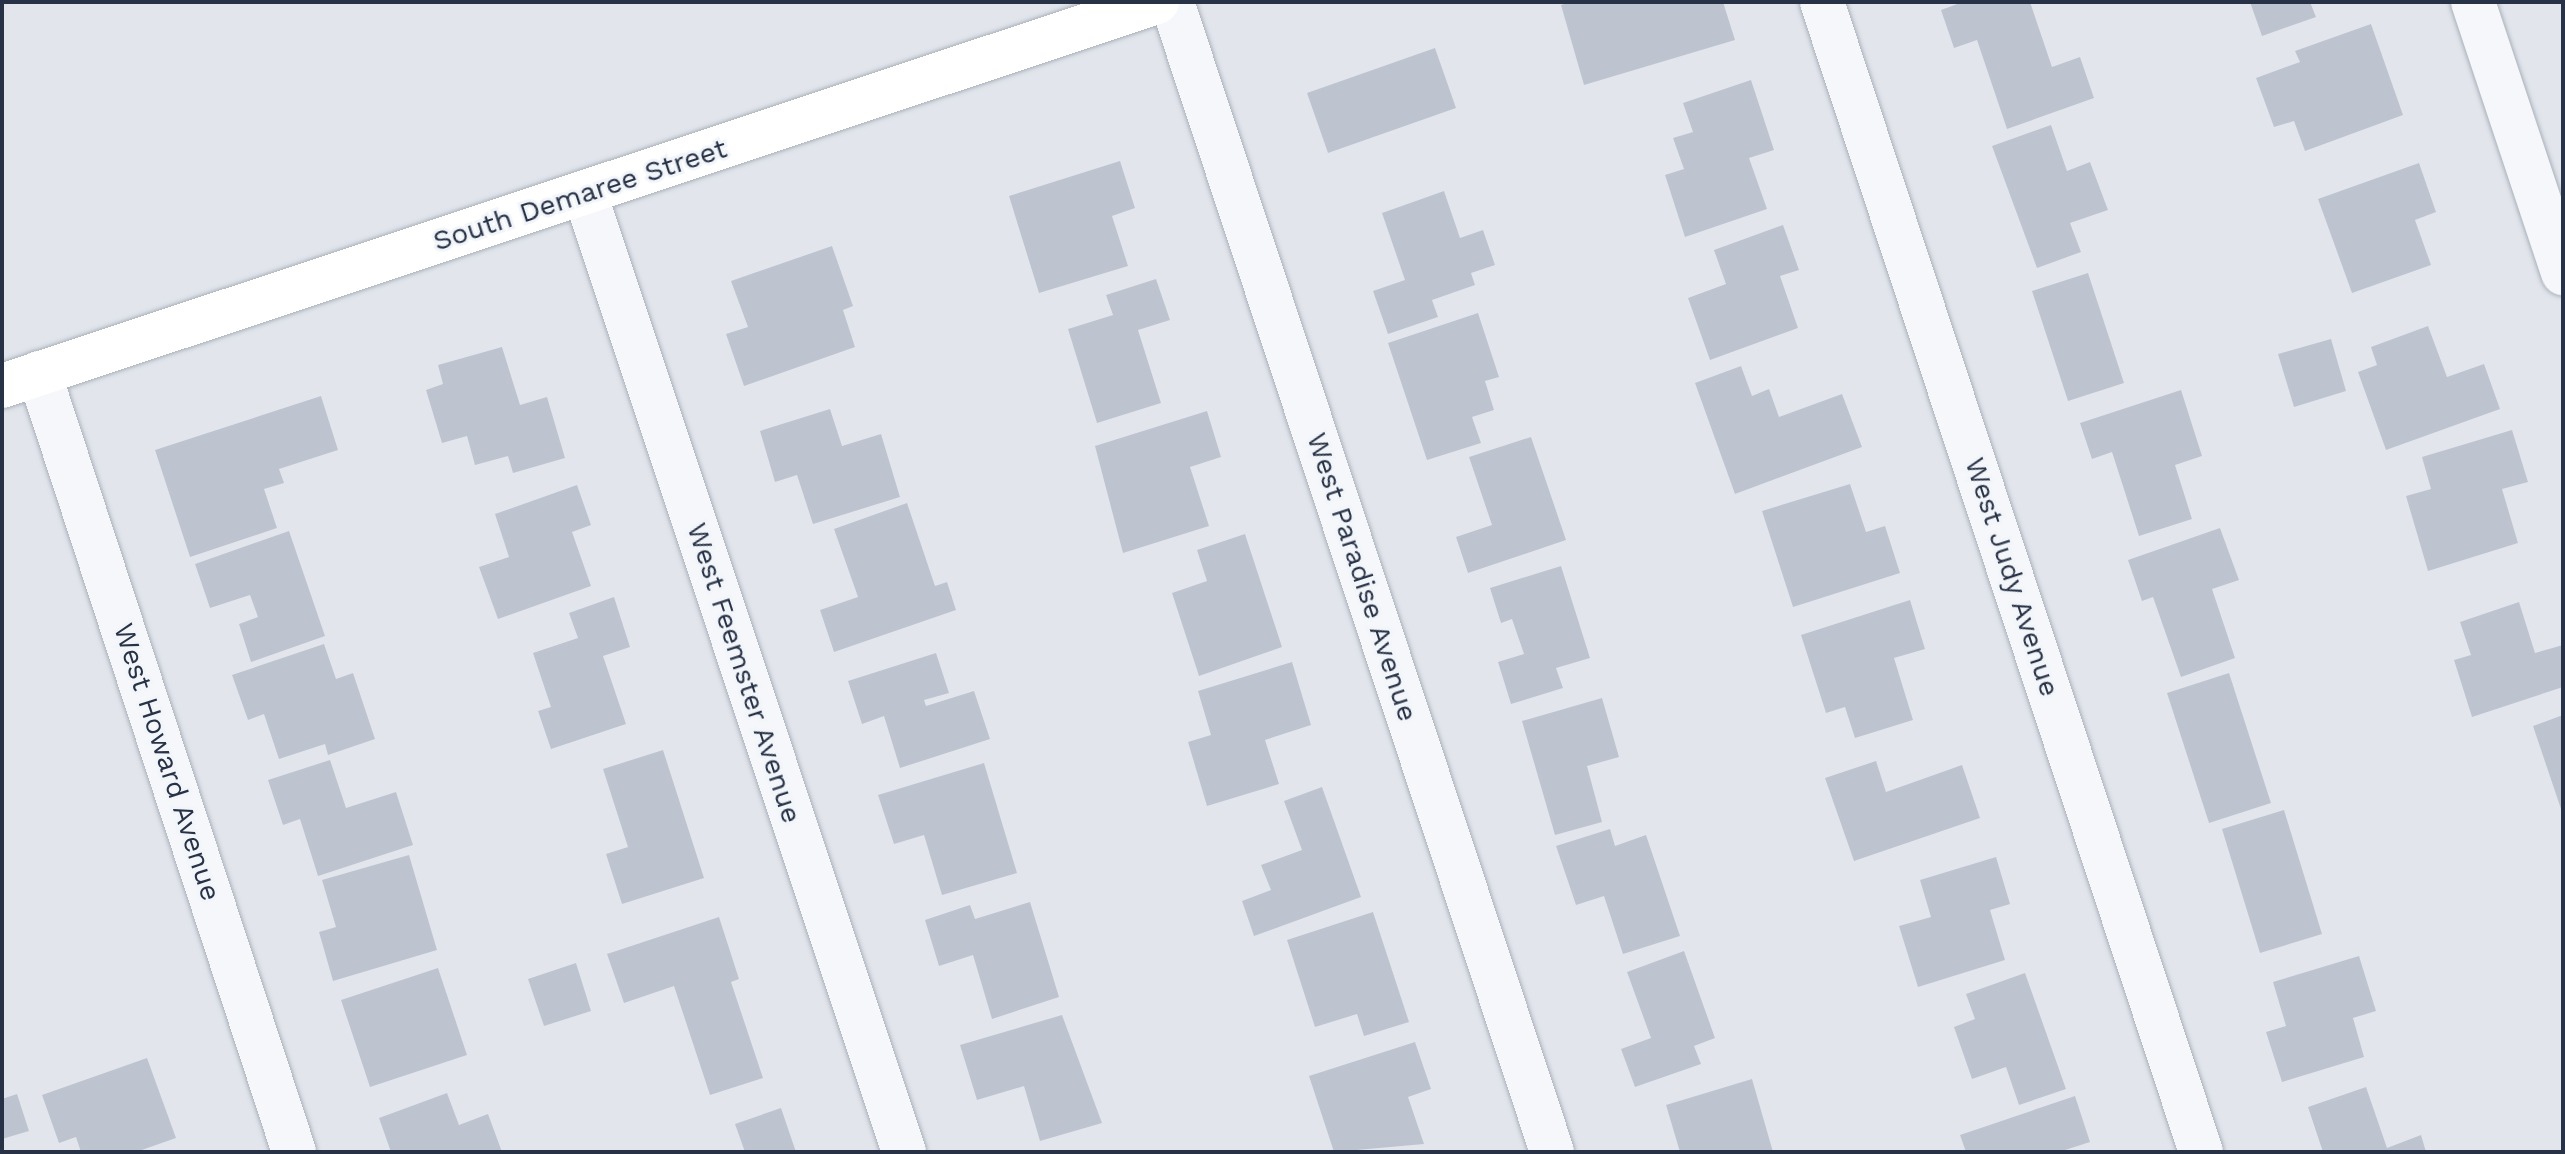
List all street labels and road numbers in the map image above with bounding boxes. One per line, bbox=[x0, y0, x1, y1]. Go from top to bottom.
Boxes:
street label: South Demaree Street bbox=[429, 132, 731, 258]
street label: West Paradise Avenue bbox=[1299, 428, 1425, 726]
street label: West Judy Avenue bbox=[1957, 452, 2067, 702]
street label: West Feemster Avenue bbox=[679, 518, 809, 828]
street label: West Howard Avenue bbox=[106, 618, 228, 906]

